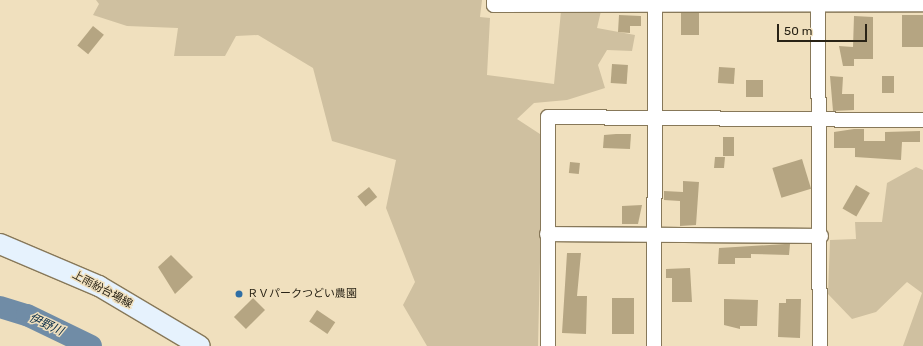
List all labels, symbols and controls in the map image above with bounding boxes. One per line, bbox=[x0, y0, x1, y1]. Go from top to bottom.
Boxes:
scale bar bbox=[779, 16, 869, 42]
text: 50 m bbox=[784, 24, 812, 38]
street label: 上雨紛台場線 bbox=[70, 269, 134, 311]
place label: ＲＶパークつどい農園 bbox=[247, 287, 357, 301]
marker: ＲＶパークつどい農園 bbox=[234, 289, 244, 299]
water label: 伊野川 bbox=[27, 311, 65, 339]

